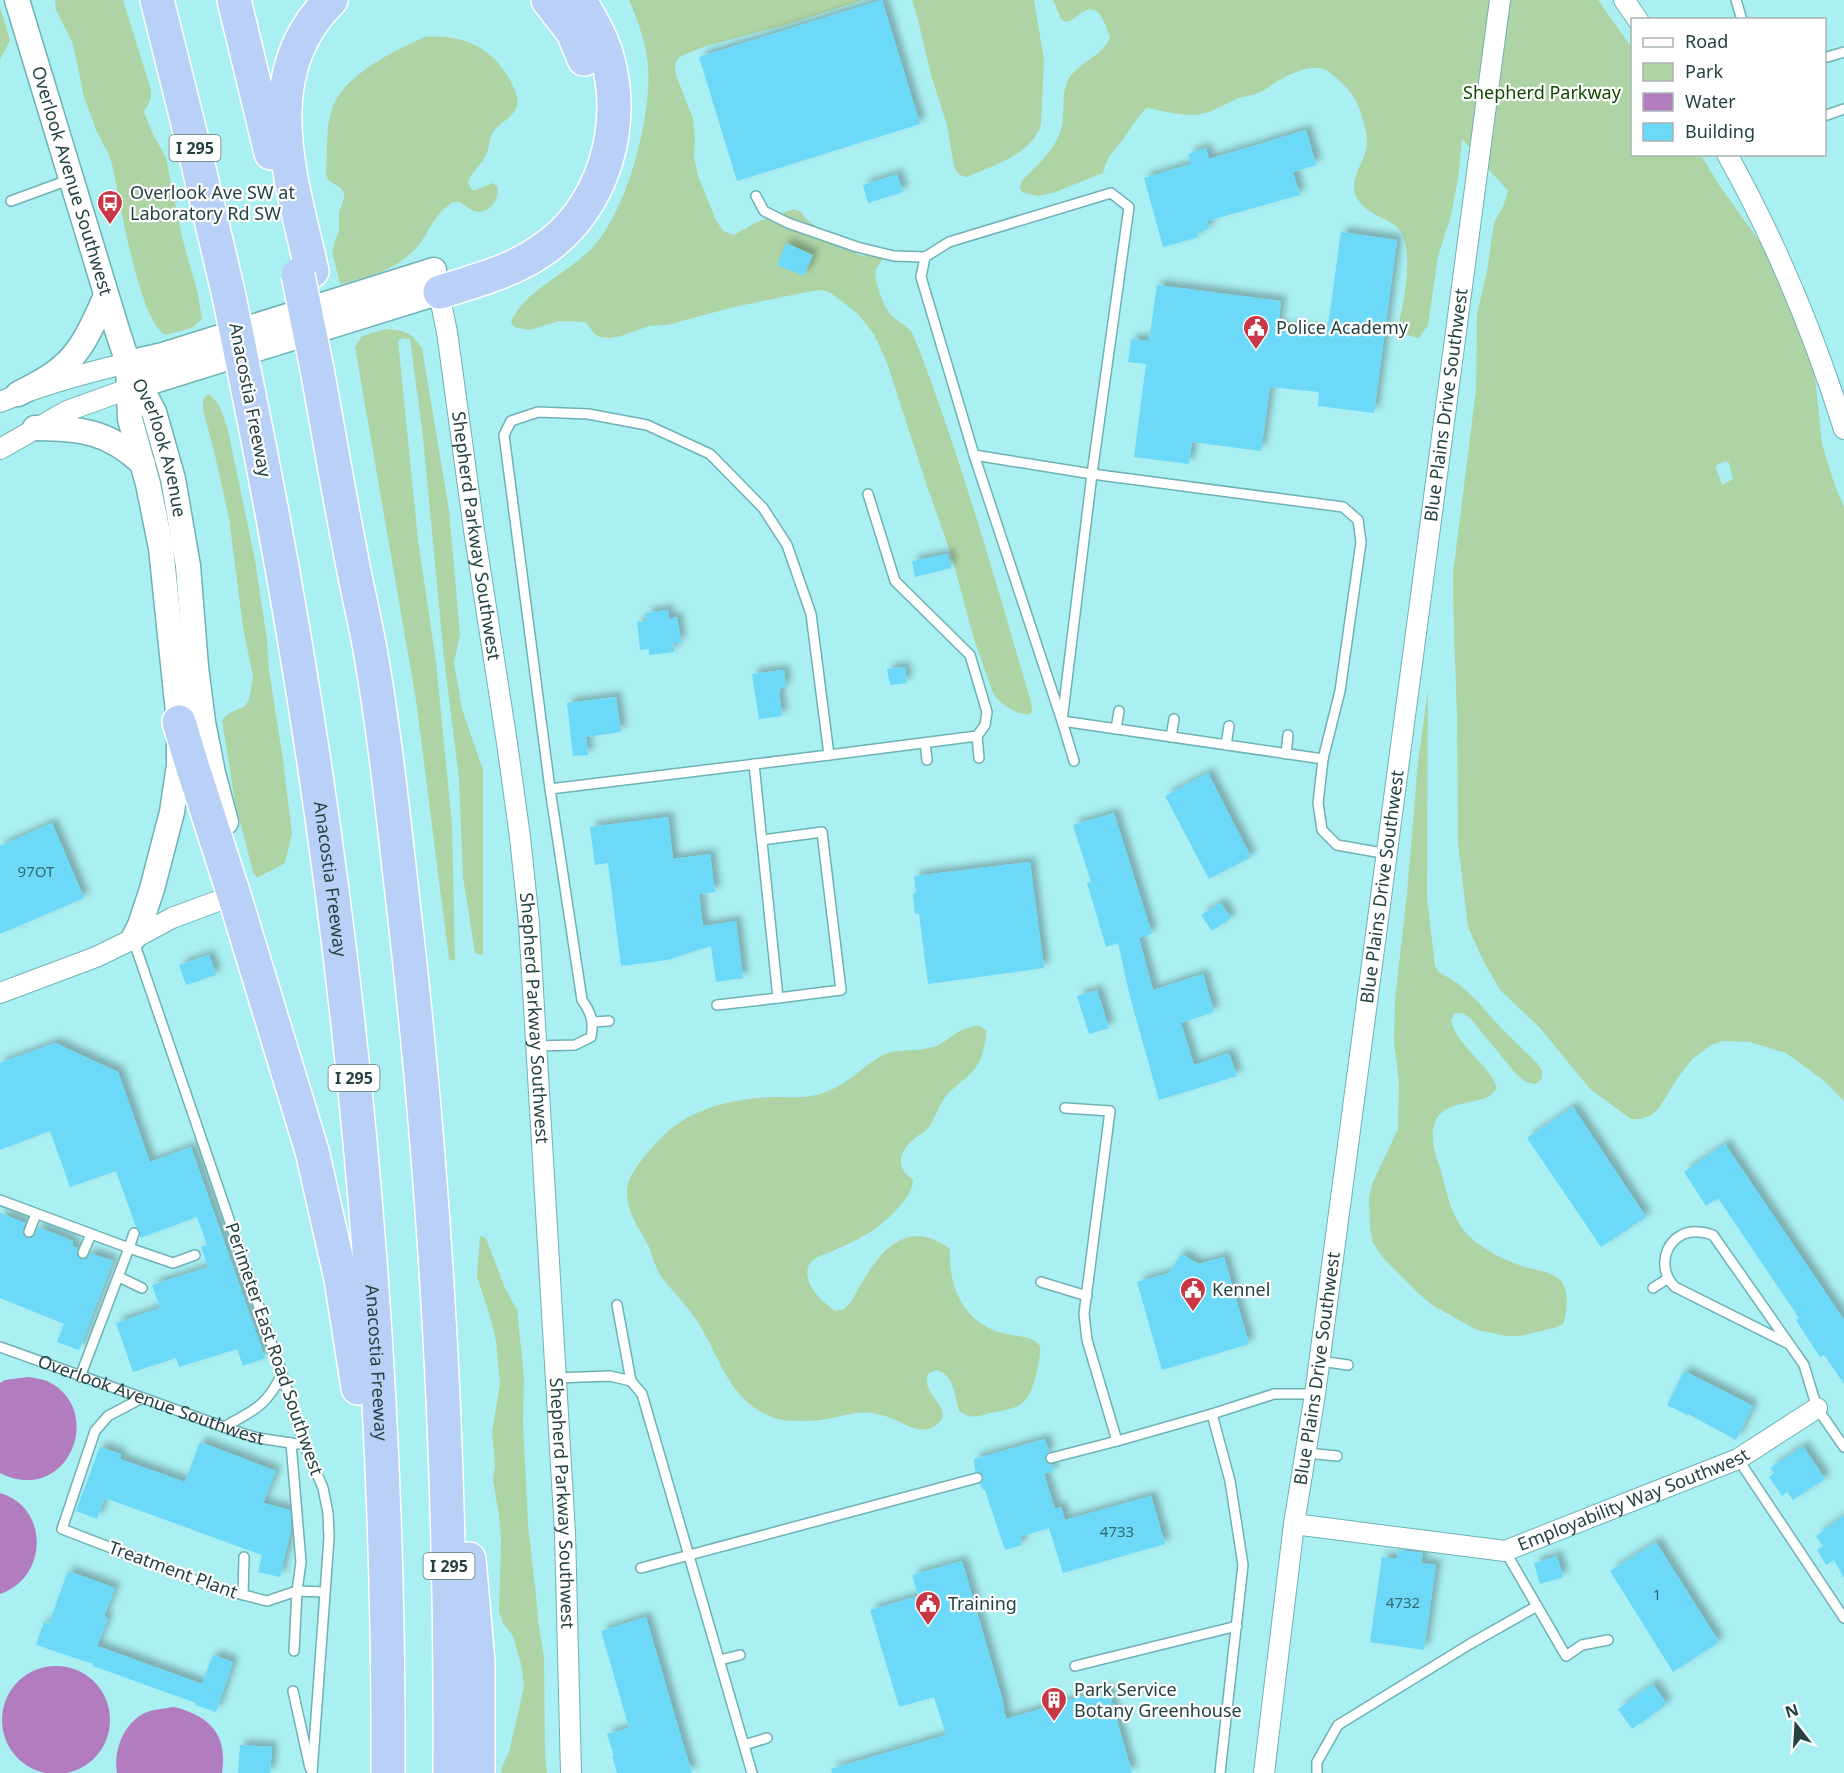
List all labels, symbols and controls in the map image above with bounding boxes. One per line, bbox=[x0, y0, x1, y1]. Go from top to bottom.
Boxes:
legend bbox=[1631, 18, 1826, 156]
text: Road bbox=[1685, 29, 1728, 53]
text: Park bbox=[1685, 59, 1723, 83]
street label: Overlook Avenue Southwest bbox=[27, 63, 119, 299]
park label: Shepherd Parkway bbox=[1463, 80, 1622, 104]
text: Water bbox=[1685, 89, 1736, 113]
text: Building bbox=[1685, 119, 1755, 143]
road number: I 295 bbox=[170, 135, 220, 161]
place label: Overlook Ave SW at Laboratory Rd SW bbox=[130, 180, 295, 225]
bus stop icon: Overlook Ave SW at Laboratory Rd SW bbox=[95, 188, 125, 226]
street label: Blue Plains Drive Southwest bbox=[1418, 286, 1473, 523]
public building icon: Police Academy bbox=[1241, 313, 1271, 351]
place label: Police Academy bbox=[1276, 315, 1409, 339]
street label: Anacostia Freeway bbox=[224, 321, 278, 480]
street label: Overlook Avenue bbox=[127, 374, 192, 519]
street label: Shepherd Parkway Southwest bbox=[447, 410, 507, 663]
street label: Blue Plains Drive Southwest bbox=[1354, 768, 1409, 1005]
street label: Anacostia Freeway bbox=[309, 800, 353, 959]
house number: 97OT bbox=[18, 861, 55, 881]
street label: Shepherd Parkway Southwest bbox=[515, 891, 555, 1145]
road number: I 295 bbox=[328, 1065, 380, 1091]
street label: Perimeter East Road Southwest bbox=[220, 1219, 330, 1479]
street label: Blue Plains Drive Southwest bbox=[1287, 1250, 1345, 1487]
public building icon: Kennel bbox=[1178, 1275, 1208, 1313]
place label: Kennel bbox=[1212, 1277, 1270, 1301]
street label: Anacostia Freeway bbox=[361, 1284, 394, 1442]
street label: Overlook Avenue Southwest bbox=[35, 1348, 266, 1450]
street label: Shepherd Parkway Southwest bbox=[545, 1377, 580, 1630]
street label: Employability Way Southwest bbox=[1514, 1442, 1754, 1556]
house number: 4733 bbox=[1100, 1521, 1134, 1541]
street label: Treatment Plant bbox=[106, 1535, 242, 1604]
road number: I 295 bbox=[424, 1553, 474, 1579]
house number: 1 bbox=[1653, 1584, 1661, 1604]
public building icon: Training bbox=[913, 1589, 943, 1627]
place label: Training bbox=[948, 1591, 1017, 1615]
house number: 4732 bbox=[1386, 1592, 1420, 1612]
place label: Park Service Botany Greenhouse bbox=[1074, 1677, 1242, 1722]
building icon: Park Service Botany Greenhouse bbox=[1039, 1685, 1069, 1723]
north arrow bbox=[1766, 1695, 1826, 1755]
text: N bbox=[1782, 1698, 1801, 1723]

